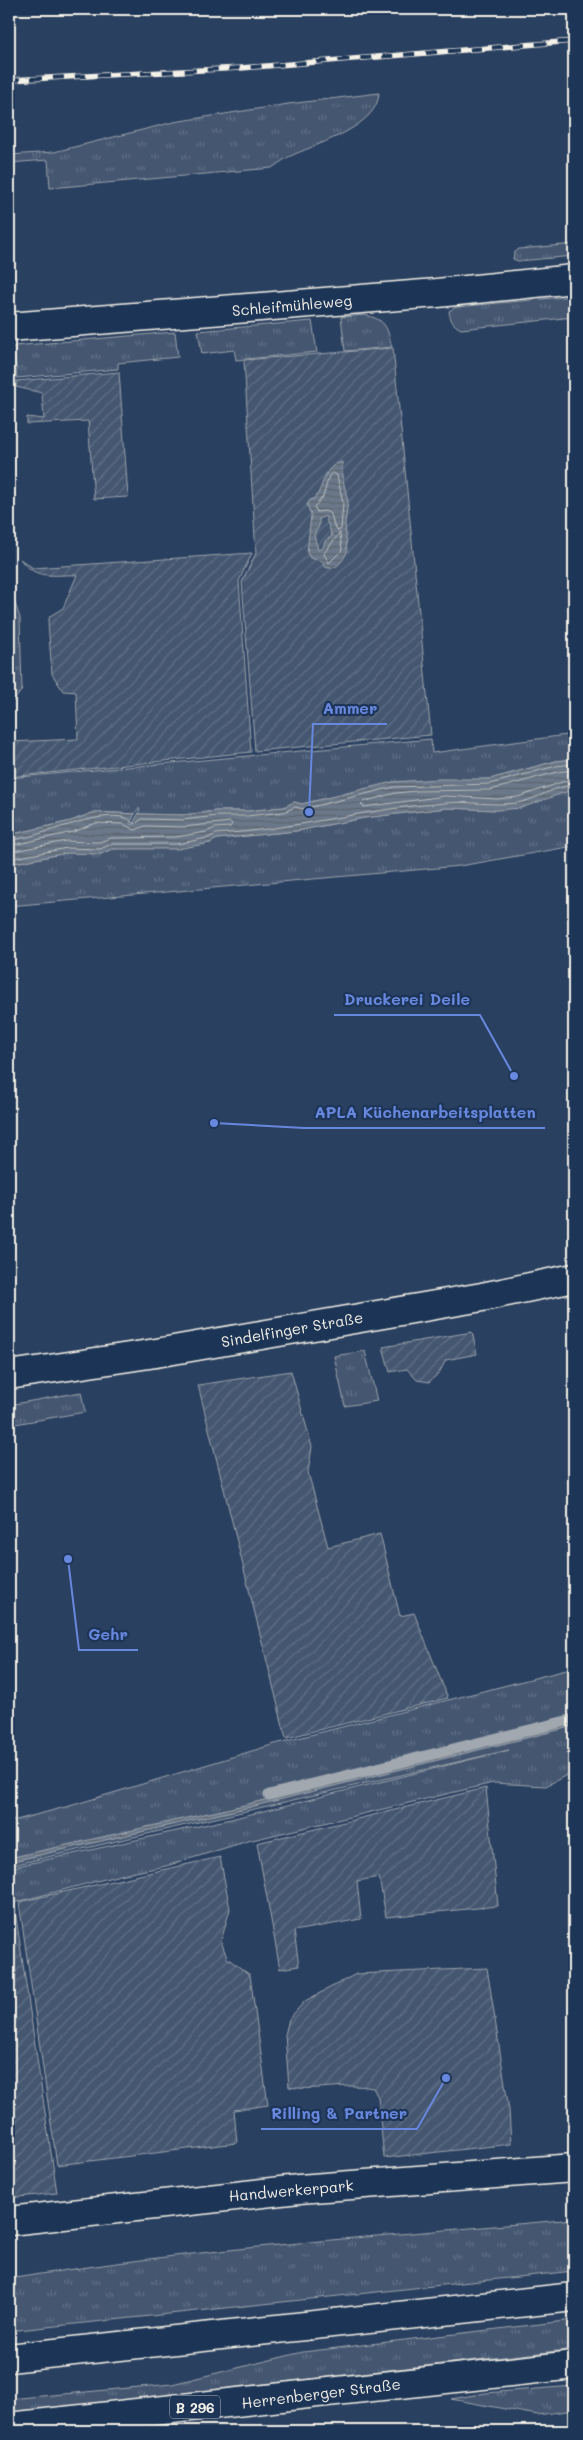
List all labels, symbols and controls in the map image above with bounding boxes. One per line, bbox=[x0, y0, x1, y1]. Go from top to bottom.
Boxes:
street label: Schleifmühleweg bbox=[231, 290, 353, 320]
callout: Ammer bbox=[313, 693, 387, 724]
text: Ammer bbox=[323, 697, 377, 718]
callout: Druckerei Deile bbox=[334, 984, 480, 1015]
text: Druckerei Deile bbox=[344, 988, 470, 1009]
callout: APLA Küchenarbeitsplatten bbox=[304, 1097, 545, 1128]
text: APLA Küchenarbeitsplatten bbox=[314, 1101, 536, 1122]
street label: Sindelfinger Straße bbox=[220, 1307, 364, 1351]
callout: Gehr bbox=[79, 1619, 138, 1650]
text: Gehr bbox=[88, 1623, 128, 1644]
callout: Rilling & Partner bbox=[261, 2098, 417, 2129]
text: Rilling & Partner bbox=[271, 2102, 407, 2123]
street label: Handwerkerpark bbox=[228, 2175, 354, 2205]
street label: Herrenberger Straße bbox=[240, 2373, 402, 2413]
road number: B 296 bbox=[170, 2396, 220, 2418]

